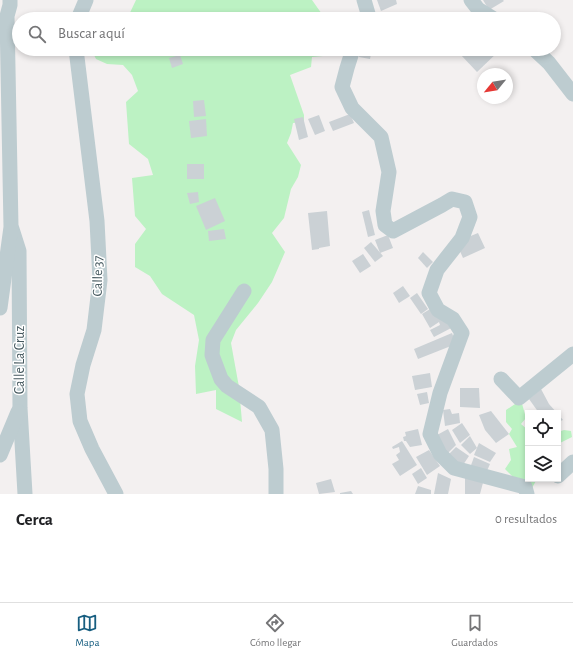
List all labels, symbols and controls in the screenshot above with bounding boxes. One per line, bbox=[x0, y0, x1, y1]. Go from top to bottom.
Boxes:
search box bbox=[12, 12, 561, 56]
icon: search bbox=[26, 23, 48, 45]
text: Buscar aquí bbox=[58, 26, 125, 41]
north arrow bbox=[477, 68, 513, 104]
street label: Calle 37 bbox=[91, 255, 105, 297]
street label: Calle La Cruz bbox=[13, 326, 27, 394]
map controls bbox=[525, 410, 561, 482]
button: locate bbox=[525, 410, 561, 446]
button: layers bbox=[525, 446, 561, 482]
text: Cerca bbox=[16, 511, 53, 528]
text: 0 resultados bbox=[495, 513, 557, 526]
tab: Mapa bbox=[75, 612, 100, 649]
tab: Cómo llegar bbox=[250, 612, 301, 649]
tab: Guardados bbox=[451, 612, 498, 649]

